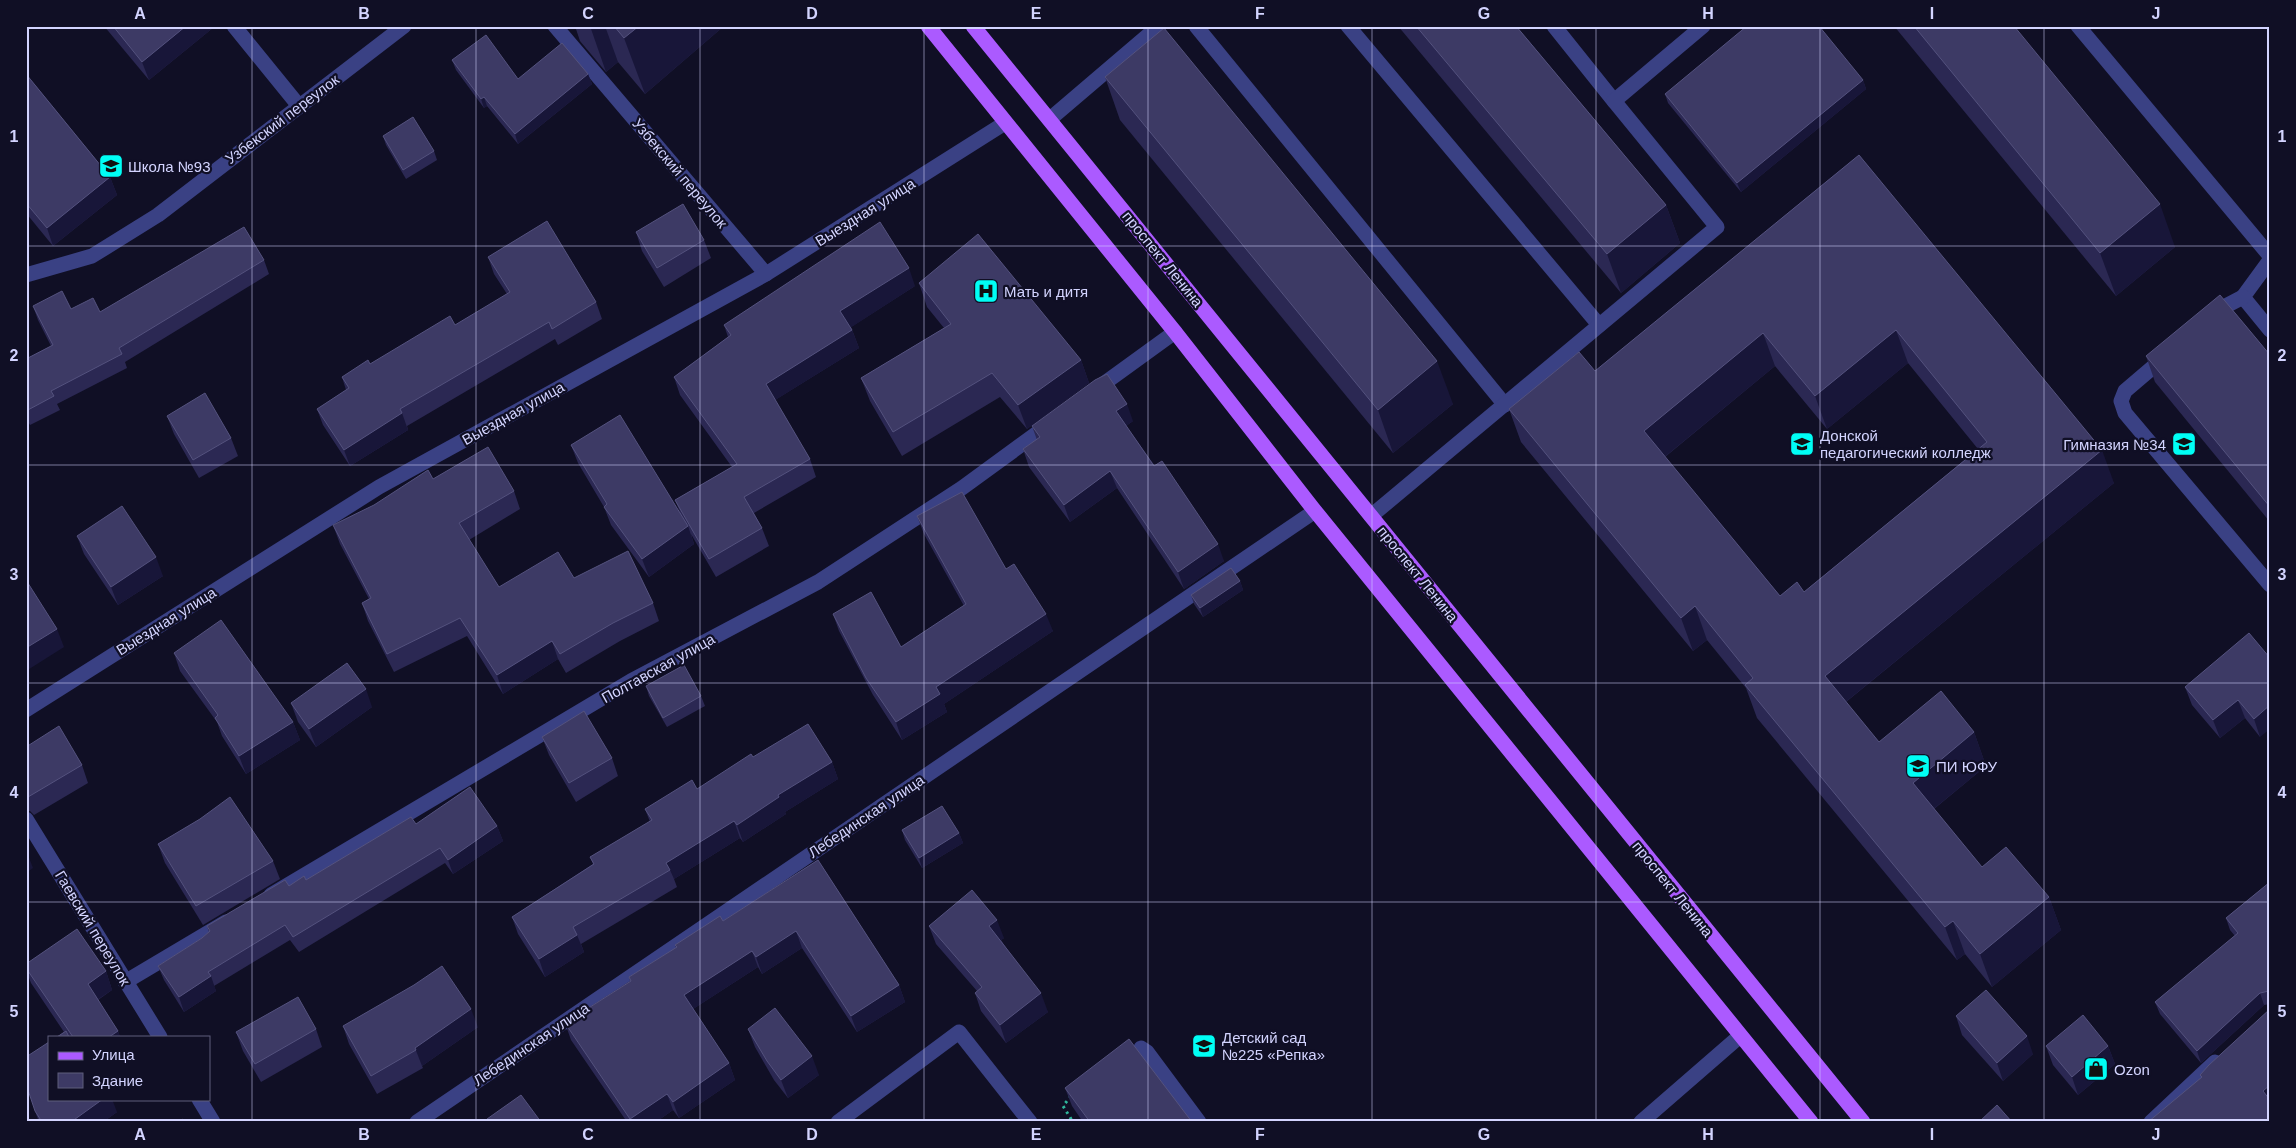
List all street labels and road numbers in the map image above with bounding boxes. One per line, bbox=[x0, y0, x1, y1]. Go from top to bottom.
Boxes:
street label: Узбекский переулок bbox=[222, 70, 343, 167]
street label: Узбекский переулок bbox=[629, 115, 731, 232]
street label: Выездная улица bbox=[812, 174, 919, 249]
street label: проспект Ленина bbox=[1119, 208, 1207, 311]
street label: Выездная улица bbox=[459, 378, 568, 448]
street label: проспект Ленина bbox=[1374, 523, 1462, 626]
street label: Выездная улица bbox=[113, 583, 220, 658]
street label: Полтавская улица bbox=[598, 630, 718, 706]
street label: Лебединская улица bbox=[805, 771, 928, 861]
street label: проспект Ленина bbox=[1629, 838, 1717, 941]
street label: Гаевский переулок bbox=[52, 868, 134, 989]
street label: Лебединская улица bbox=[470, 999, 593, 1089]

